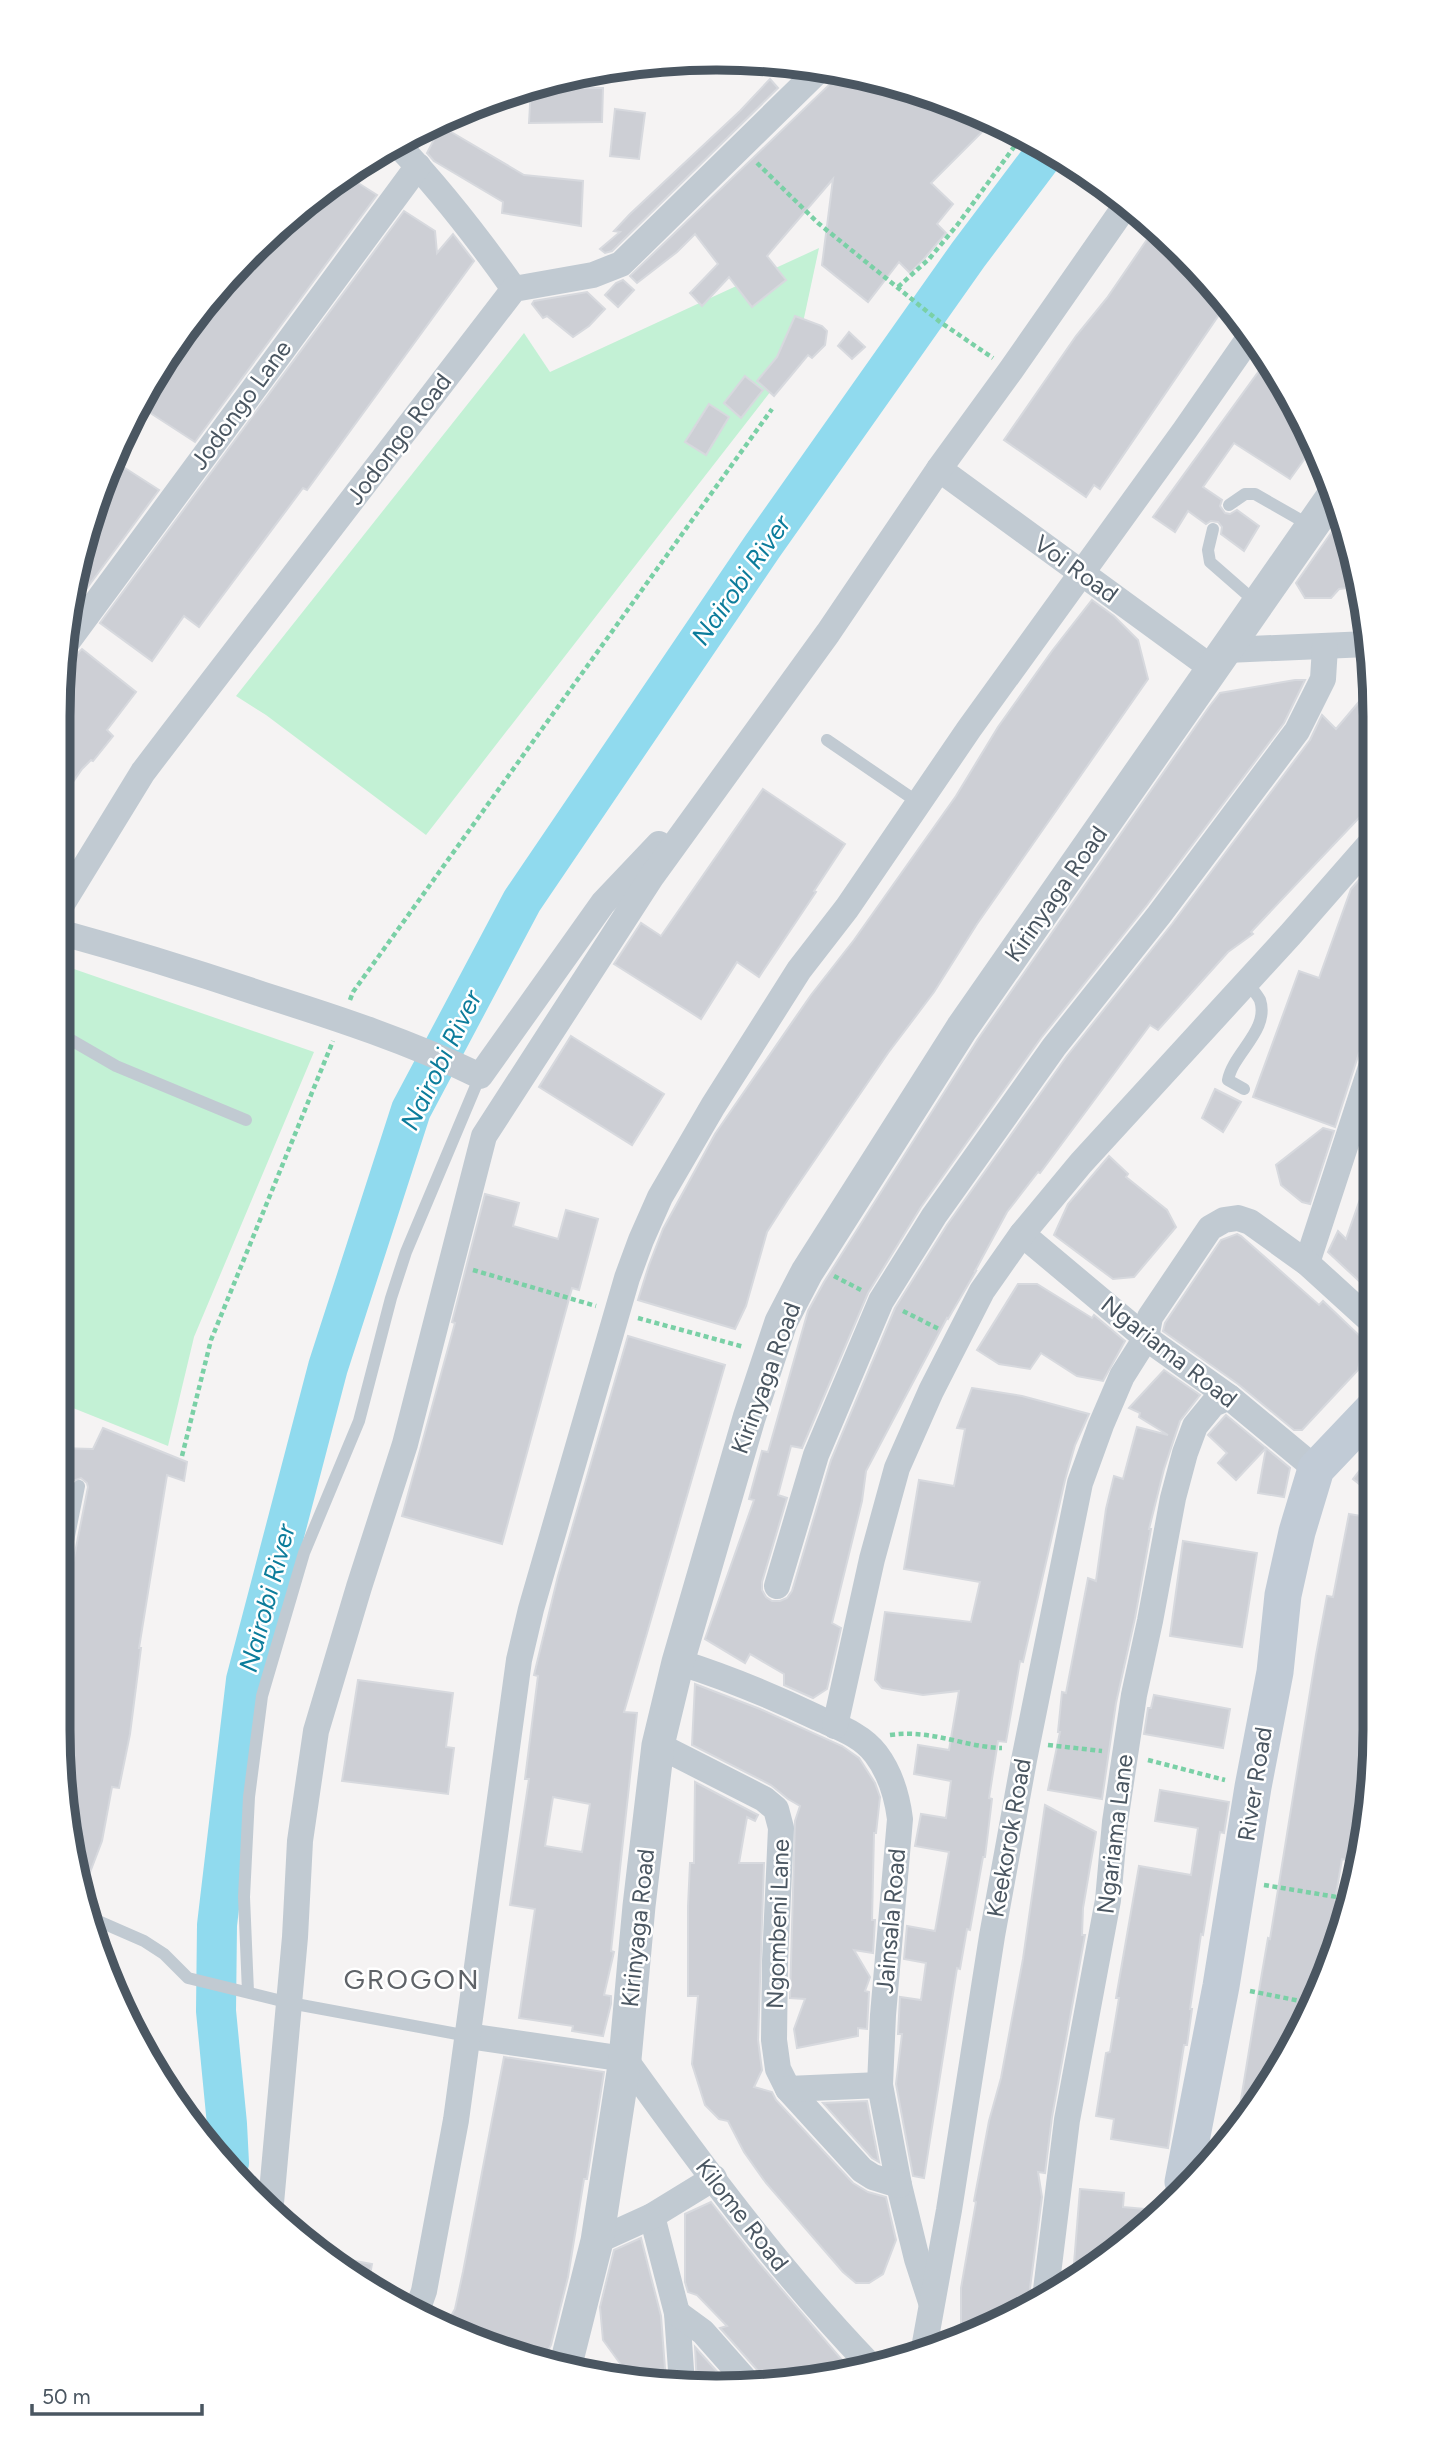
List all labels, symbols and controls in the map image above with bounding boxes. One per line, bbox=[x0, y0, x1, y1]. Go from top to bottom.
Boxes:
street label: Jodongo Lane bbox=[184, 334, 297, 475]
street label: Jodongo Road bbox=[340, 367, 457, 510]
water label: Nairobi River bbox=[684, 508, 798, 651]
street label: Voi Road bbox=[1029, 529, 1124, 609]
street label: Kirinyaga Road bbox=[998, 820, 1113, 967]
water label: Nairobi River bbox=[393, 984, 489, 1135]
street label: Ngariama Road bbox=[1095, 1289, 1243, 1414]
street label: Kirinyaga Road bbox=[725, 1298, 806, 1458]
water label: Nairobi River bbox=[232, 1519, 302, 1675]
street label: River Road bbox=[1231, 1725, 1278, 1843]
street label: Ngariama Lane bbox=[1090, 1752, 1139, 1915]
street label: Keekorok Road bbox=[980, 1756, 1037, 1920]
street label: Ngombeni Lane bbox=[760, 1838, 795, 2010]
street label: Kirinyaga Road bbox=[615, 1847, 660, 2009]
street label: Jainsala Road bbox=[870, 1847, 911, 1995]
district label: GROGON bbox=[343, 1962, 481, 1996]
street label: Kilome Road bbox=[690, 2153, 795, 2276]
scale bar bbox=[32, 2372, 201, 2416]
text: 50 m bbox=[42, 2384, 91, 2409]

